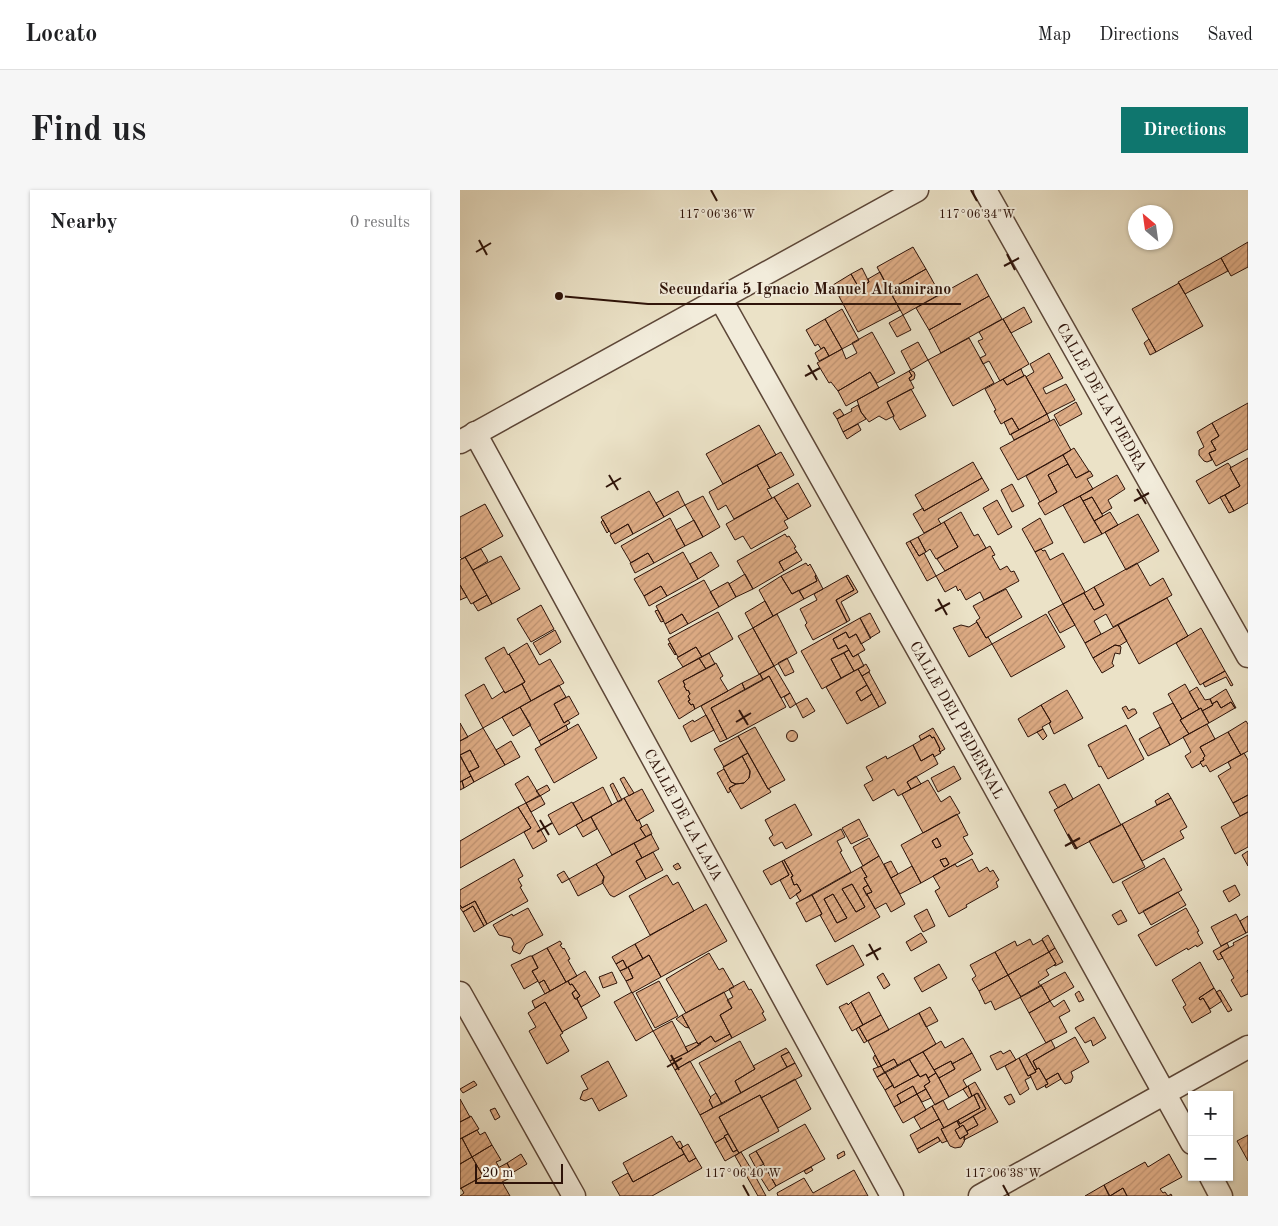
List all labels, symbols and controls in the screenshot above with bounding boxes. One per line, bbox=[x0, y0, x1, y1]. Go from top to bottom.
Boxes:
text: Locato bbox=[25, 23, 97, 47]
text: Map bbox=[1038, 26, 1071, 44]
text: Directions bbox=[1099, 26, 1179, 44]
text: Saved bbox=[1207, 26, 1253, 44]
button: Directions bbox=[1121, 107, 1248, 153]
text: Find us bbox=[30, 113, 146, 148]
north arrow bbox=[1128, 205, 1173, 250]
text: 117°06'36"W bbox=[679, 209, 755, 221]
text: 117°06'34"W bbox=[939, 209, 1015, 221]
text: Nearby bbox=[50, 212, 118, 233]
text: 0 results bbox=[350, 215, 410, 231]
callout: Secundaria 5 Ignacio Manuel Altamirano bbox=[648, 273, 961, 304]
text: Secundaria 5 Ignacio Manuel Altamirano bbox=[659, 282, 951, 298]
street label: CALLE DE LA PIEDRA bbox=[1053, 321, 1149, 475]
street label: CALLE DEL PEDERNAL bbox=[906, 639, 1006, 802]
street label: CALLE DE LA LAJA bbox=[640, 747, 725, 884]
map controls bbox=[1188, 1091, 1233, 1181]
button: + bbox=[1188, 1091, 1233, 1136]
button: − bbox=[1188, 1136, 1233, 1181]
scale bar bbox=[475, 1161, 562, 1184]
text: 20 m bbox=[482, 1166, 513, 1180]
text: 117°06'40"W bbox=[705, 1168, 781, 1180]
text: 117°06'38"W bbox=[965, 1168, 1041, 1180]

